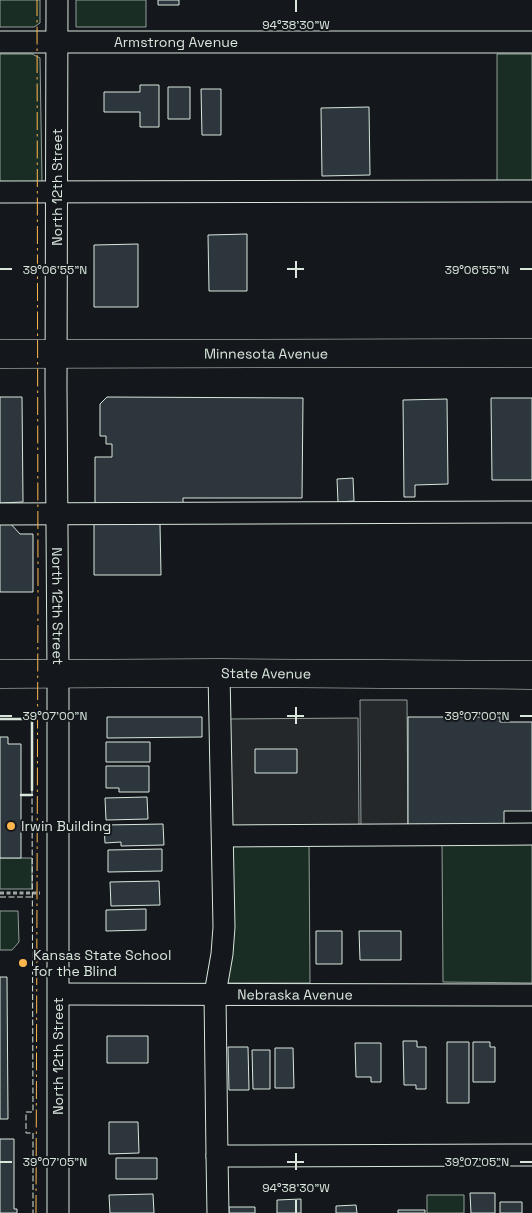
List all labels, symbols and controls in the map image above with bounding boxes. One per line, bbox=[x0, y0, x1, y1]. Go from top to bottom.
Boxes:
text: 94°38'30"W bbox=[262, 17, 330, 33]
street label: Armstrong Avenue bbox=[114, 33, 238, 51]
street label: North 12th Street bbox=[48, 128, 66, 246]
text: 39°06'55"N bbox=[23, 262, 87, 278]
text: 39°06'55"N bbox=[445, 262, 509, 278]
street label: Minnesota Avenue bbox=[204, 344, 328, 363]
street label: North 12th Street bbox=[48, 547, 67, 665]
street label: State Avenue bbox=[221, 664, 311, 683]
text: 39°07'00"N bbox=[23, 708, 87, 724]
text: 39°07'00"N bbox=[445, 708, 509, 724]
place label: Irwin Building bbox=[21, 817, 111, 835]
marker: Irwin Building bbox=[5, 820, 17, 832]
place label: Kansas State School for the Blind bbox=[33, 946, 171, 980]
marker: Kansas State School for the Blind bbox=[17, 957, 29, 969]
street label: Nebraska Avenue bbox=[237, 985, 353, 1004]
street label: North 12th Street bbox=[49, 997, 67, 1115]
text: 39°07'05"N bbox=[23, 1154, 87, 1170]
text: 39°07'05"N bbox=[445, 1154, 509, 1170]
text: 94°38'30"W bbox=[262, 1180, 330, 1196]

